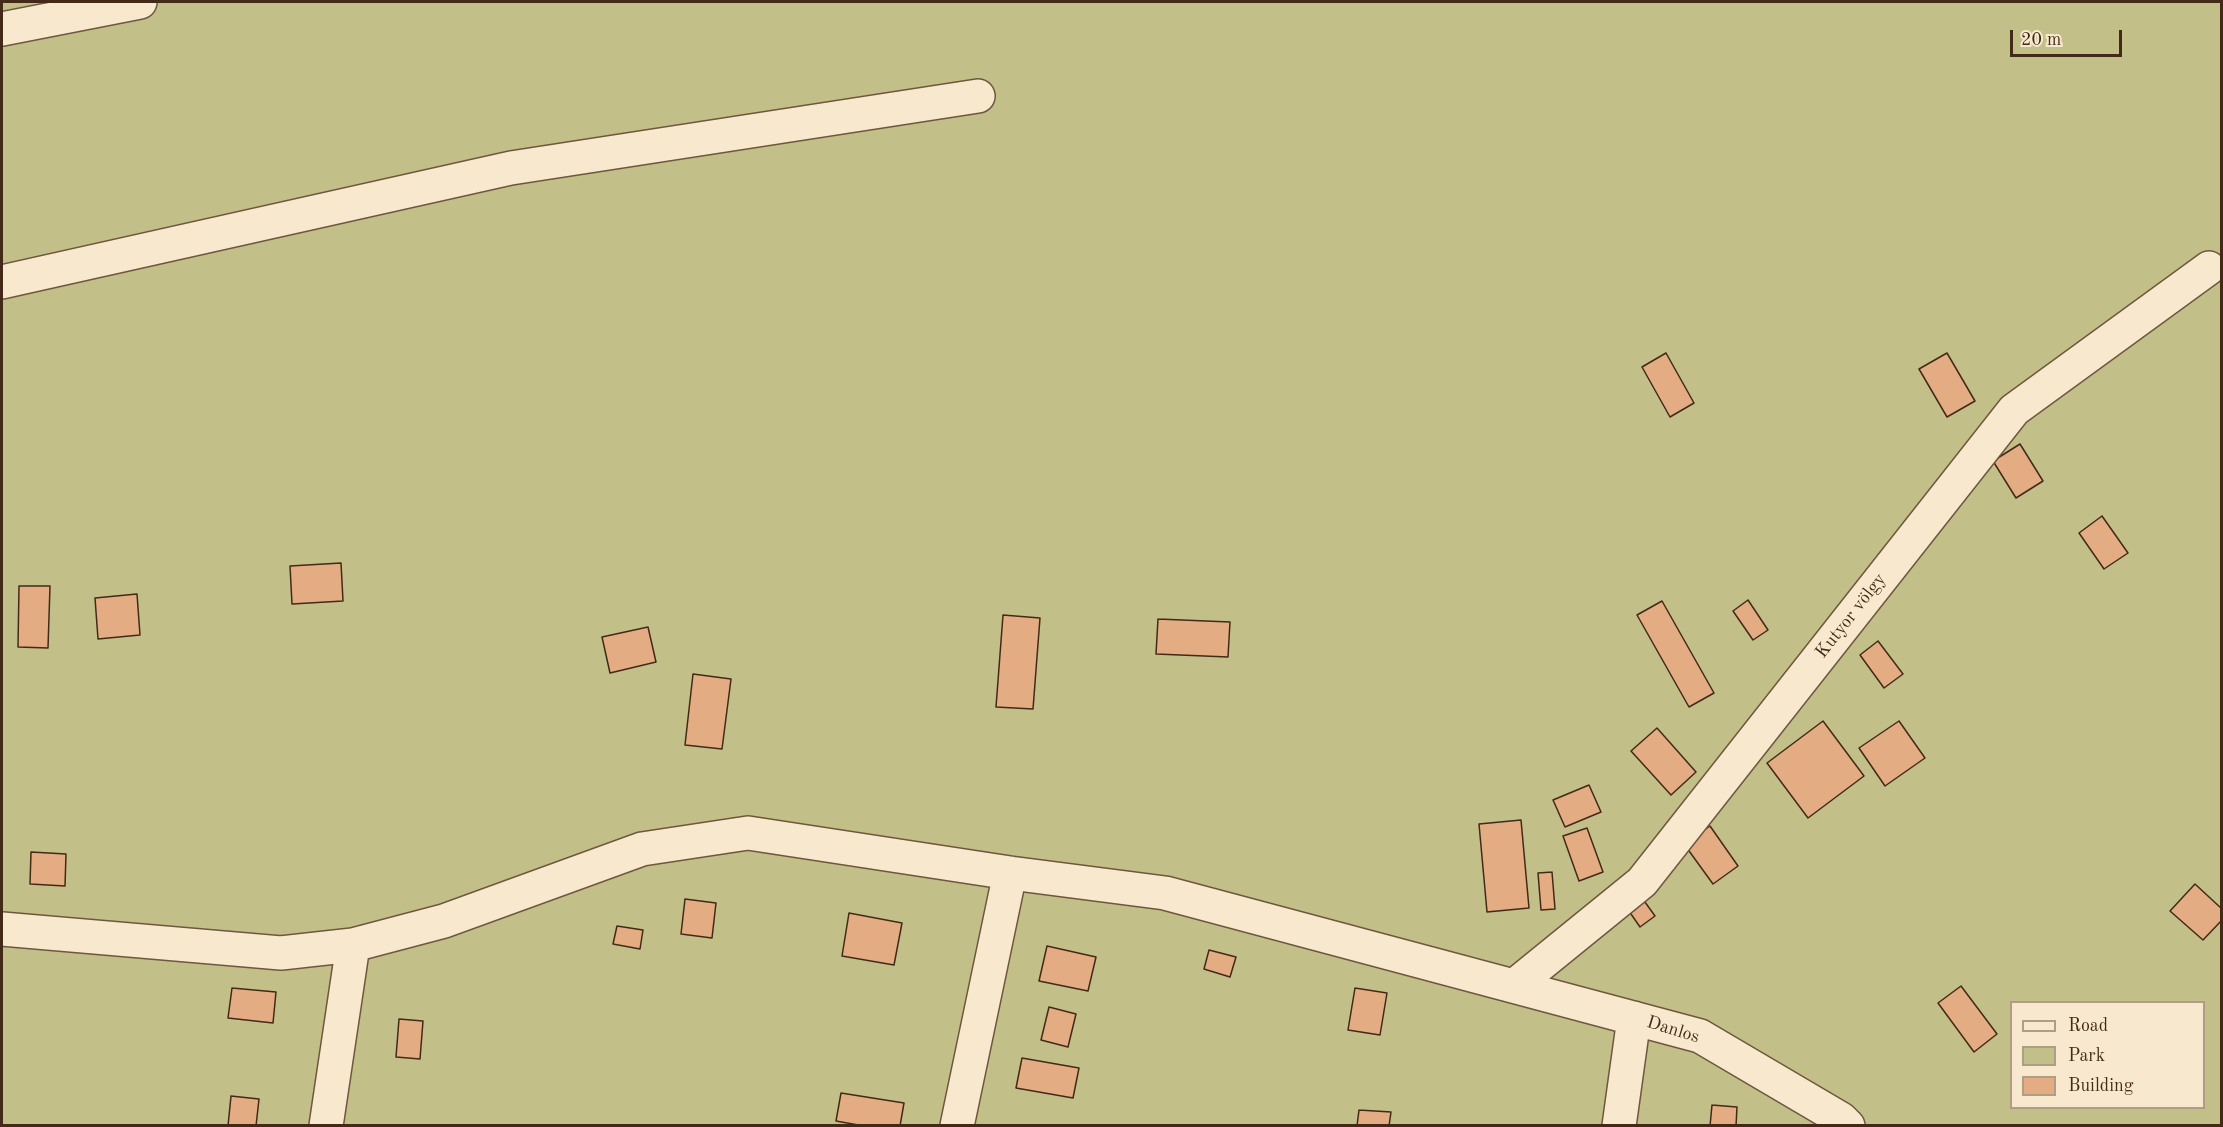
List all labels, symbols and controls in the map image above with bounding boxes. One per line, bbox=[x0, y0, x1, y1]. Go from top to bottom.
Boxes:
scale bar bbox=[2013, 18, 2126, 56]
text: 20 m bbox=[2021, 31, 2061, 49]
street label: Kutyor völgy bbox=[1811, 569, 1891, 663]
legend bbox=[2010, 1001, 2205, 1109]
street label: Danlos bbox=[1644, 1012, 1702, 1048]
text: Road bbox=[2068, 1017, 2108, 1035]
text: Park bbox=[2068, 1047, 2105, 1065]
text: Building bbox=[2068, 1077, 2133, 1095]

